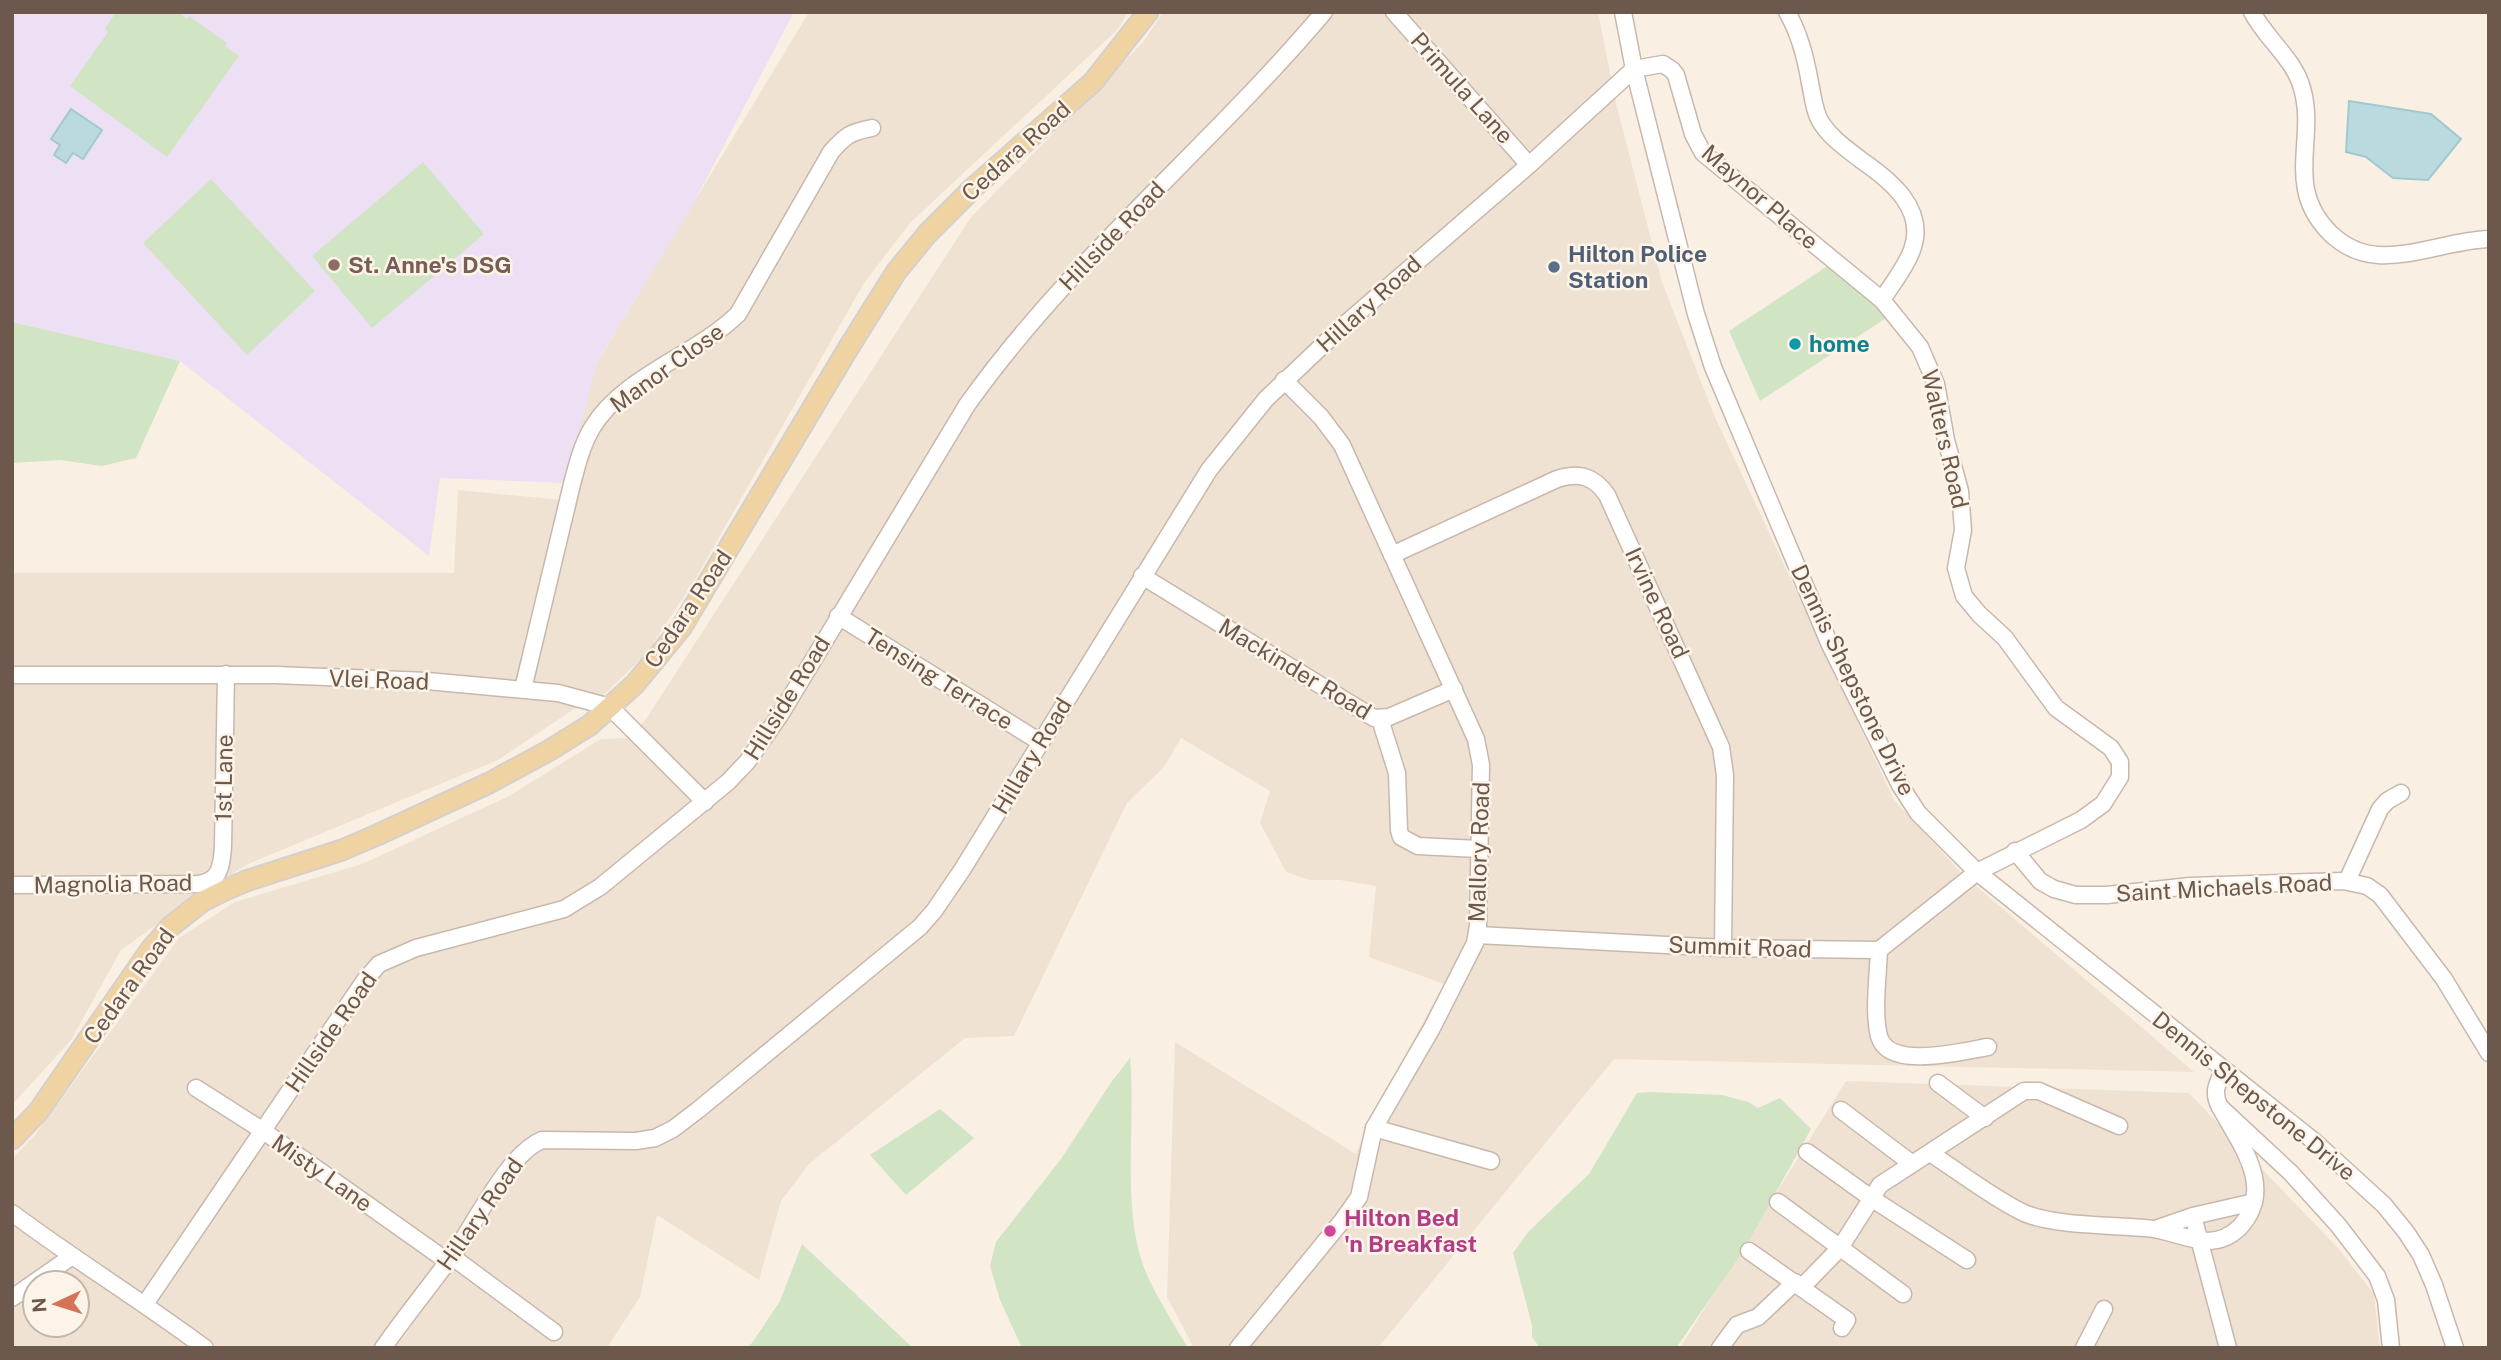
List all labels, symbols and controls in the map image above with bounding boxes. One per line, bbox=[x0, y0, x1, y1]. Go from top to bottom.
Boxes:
street label: Primula Lane bbox=[1406, 27, 1519, 149]
street label: Cedara Road bbox=[956, 95, 1075, 206]
street label: Maynor Place bbox=[1697, 139, 1824, 255]
street label: Hillside Road bbox=[1053, 176, 1170, 296]
place label: Hilton Police Station bbox=[1568, 240, 1707, 293]
street label: Hillary Road bbox=[1311, 250, 1426, 358]
place label: St. Anne's DSG bbox=[348, 251, 512, 278]
marker: St. Anne's DSG bbox=[326, 257, 342, 273]
marker: Hilton Police Station bbox=[1546, 259, 1562, 275]
street label: Manor Close bbox=[605, 317, 729, 418]
place label: home bbox=[1809, 330, 1870, 357]
marker: home bbox=[1787, 336, 1803, 352]
street label: Walters Road bbox=[1916, 367, 1975, 511]
street label: Irvine Road bbox=[1620, 543, 1695, 663]
street label: Cedara Road bbox=[638, 545, 737, 673]
street label: Dennis Shepstone Drive bbox=[1786, 560, 1921, 800]
street label: Mackinder Road bbox=[1214, 612, 1376, 725]
street label: Tensing Terrace bbox=[860, 622, 1018, 735]
street label: Hillside Road bbox=[738, 631, 835, 765]
street label: Vlei Road bbox=[328, 664, 430, 695]
street label: Hillary Road bbox=[986, 693, 1077, 819]
street label: 1st Lane bbox=[209, 734, 238, 822]
street label: Mallory Road bbox=[1463, 781, 1494, 923]
street label: Saint Michaels Road bbox=[2115, 868, 2333, 907]
street label: Magnolia Road bbox=[33, 869, 193, 898]
street label: Cedara Road bbox=[78, 923, 180, 1049]
street label: Summit Road bbox=[1668, 931, 1812, 962]
street label: Hillside Road bbox=[279, 966, 382, 1097]
street label: Dennis Shepstone Drive bbox=[2147, 1005, 2361, 1186]
street label: Misty Lane bbox=[267, 1128, 378, 1217]
street label: Hillary Road bbox=[431, 1152, 528, 1275]
place label: Hilton Bed 'n Breakfast bbox=[1344, 1204, 1477, 1257]
marker: Hilton Bed 'n Breakfast bbox=[1322, 1223, 1338, 1239]
north arrow bbox=[21, 1269, 91, 1339]
text: N bbox=[28, 1297, 51, 1313]

